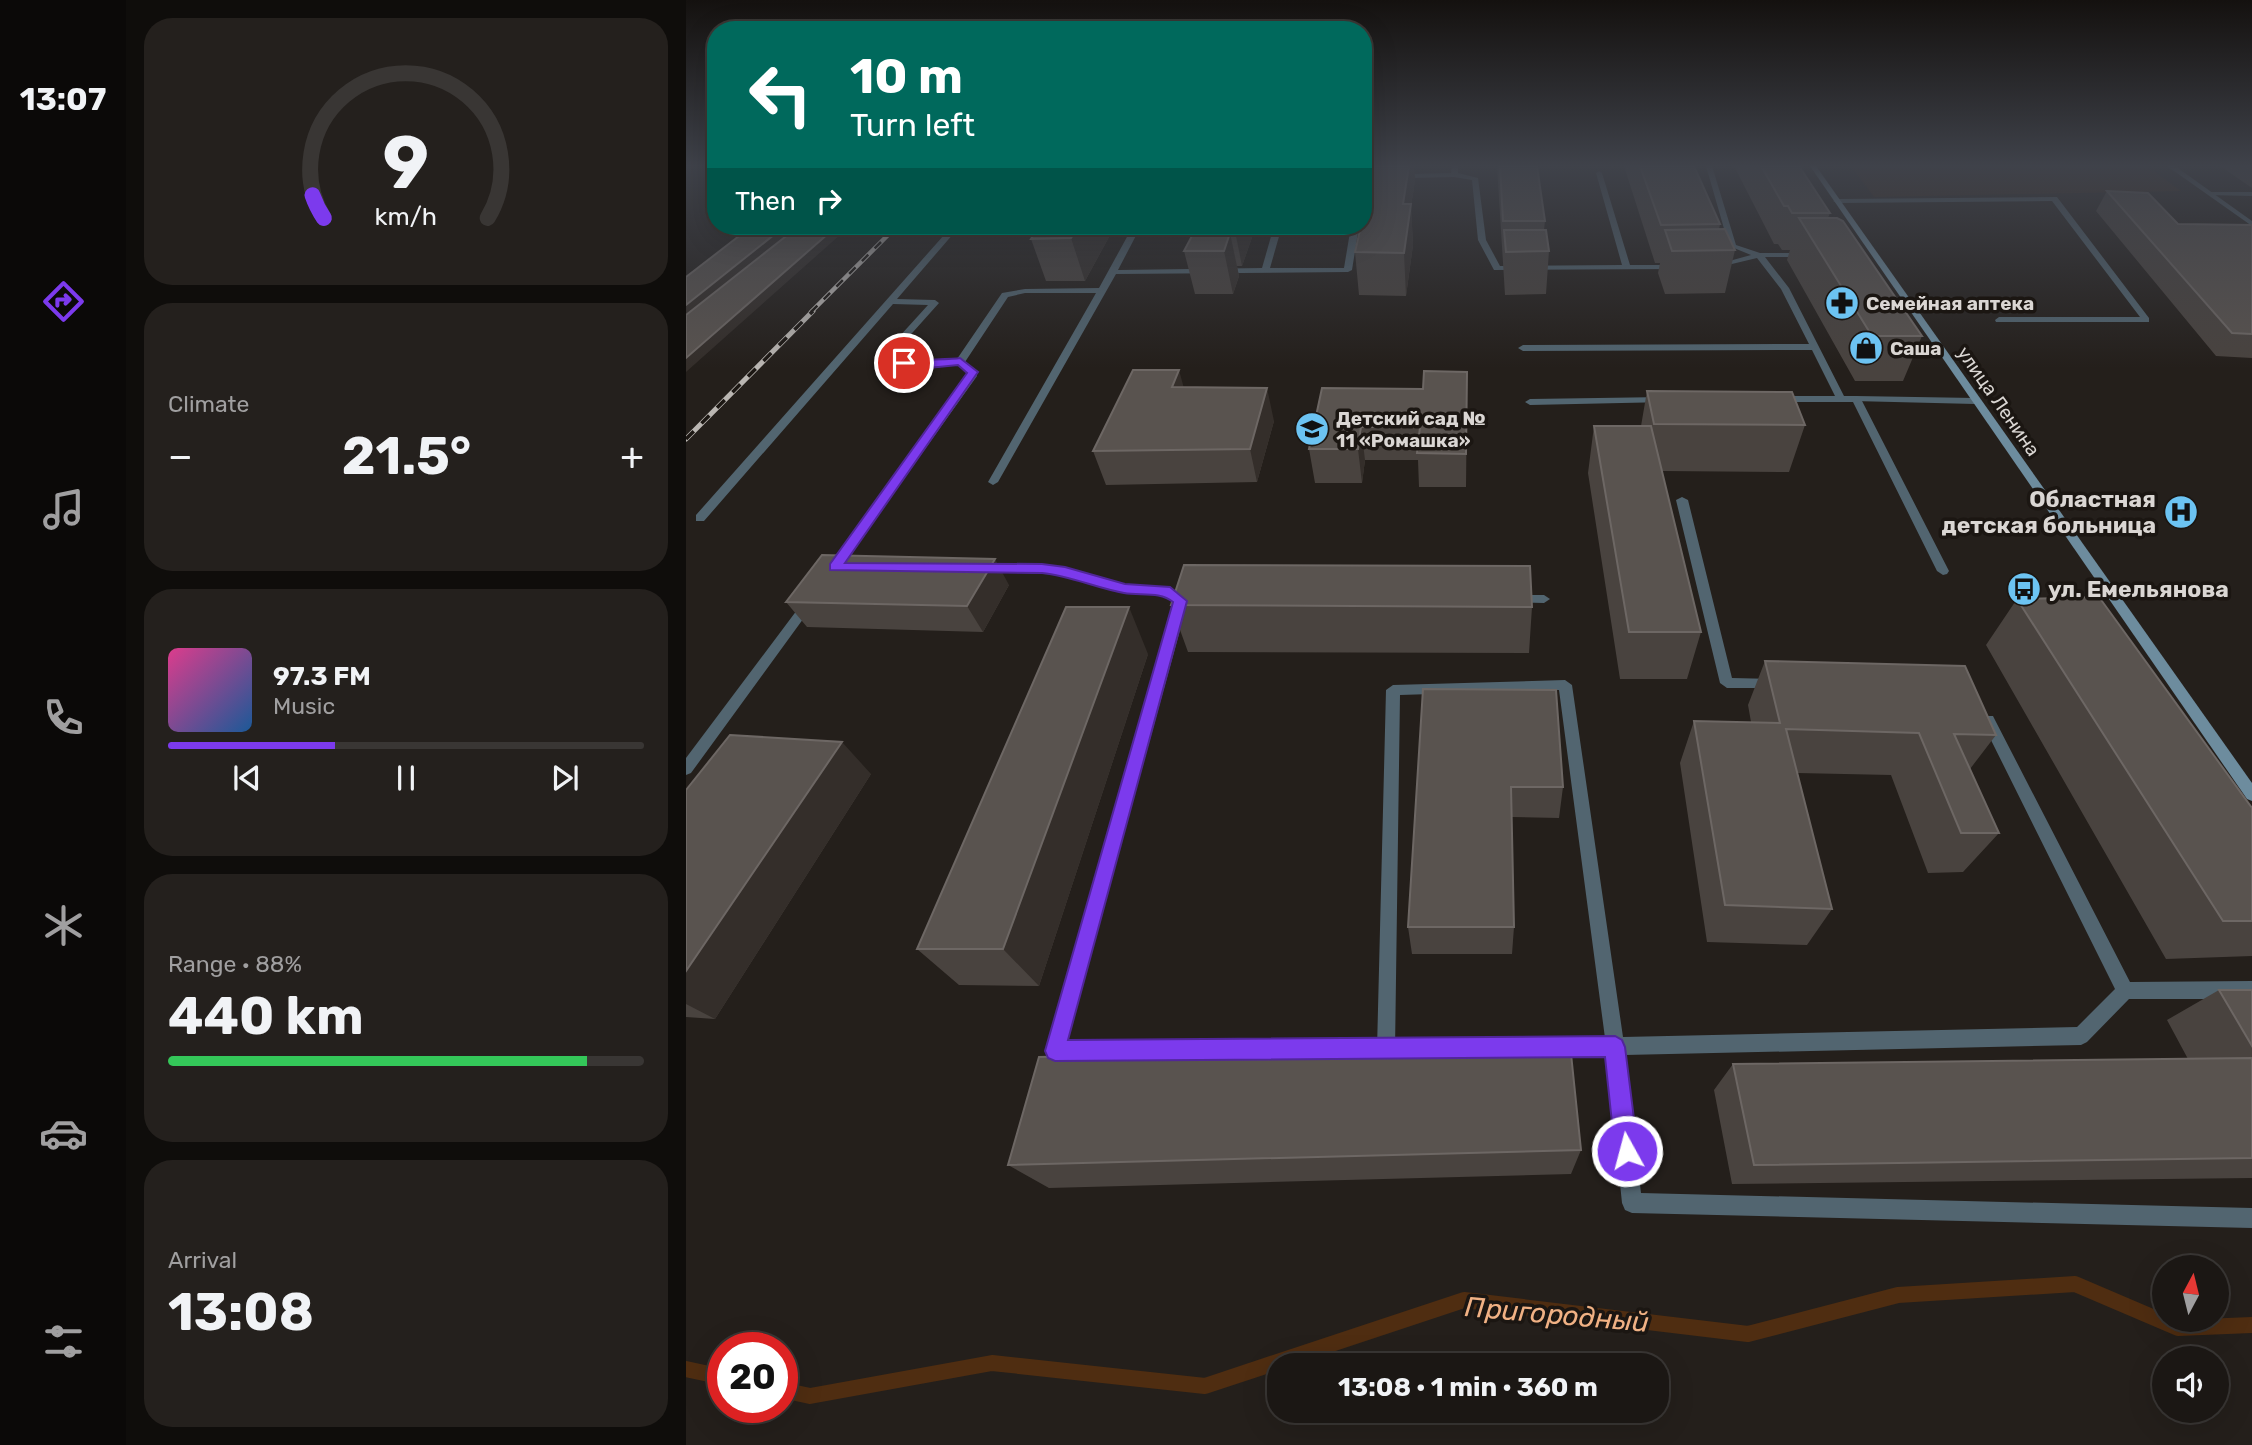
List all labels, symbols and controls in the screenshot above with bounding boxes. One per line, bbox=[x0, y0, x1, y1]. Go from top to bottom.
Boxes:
text: 10 m bbox=[850, 47, 963, 105]
icon: left bbox=[735, 49, 826, 140]
text: 13:07 bbox=[20, 80, 106, 118]
text: Turn left bbox=[850, 106, 975, 144]
text: 9 bbox=[383, 120, 429, 206]
icon: right bbox=[810, 182, 848, 220]
text: Then bbox=[735, 186, 796, 217]
text: km/h bbox=[375, 202, 437, 231]
icon: directions bbox=[39, 277, 88, 326]
pharmacy icon: Семейная аптека bbox=[1823, 284, 1861, 322]
place label: Семейная аптека bbox=[1866, 292, 2034, 315]
shop icon: Саша bbox=[1847, 329, 1885, 367]
pin bbox=[874, 333, 934, 393]
place label: Саша bbox=[1890, 337, 1942, 360]
street label: улица Ленина bbox=[1952, 342, 2045, 461]
icon: arrive bbox=[885, 344, 923, 382]
text: Climate bbox=[168, 390, 249, 418]
place label: Детский сад № 11 «Ромашка» bbox=[1336, 407, 1486, 452]
school or university icon: Детский сад № 11 «Ромашка» bbox=[1293, 410, 1331, 448]
text: 21.5° bbox=[342, 425, 471, 487]
text: − bbox=[168, 433, 193, 479]
text: + bbox=[620, 433, 644, 479]
icon: music bbox=[39, 485, 88, 534]
place label: Областная детская больница bbox=[1942, 485, 2156, 539]
hospital icon: Областная детская больница bbox=[2162, 493, 2200, 531]
bus stop icon: ул. Емельянова bbox=[2005, 570, 2043, 608]
place label: ул. Емельянова bbox=[2048, 575, 2229, 603]
text: 97.3 FM bbox=[273, 661, 371, 692]
text: Music bbox=[273, 692, 335, 720]
icon: phone bbox=[39, 693, 88, 742]
icon: previous bbox=[228, 759, 266, 797]
icon: pause bbox=[387, 759, 425, 797]
icon: next bbox=[546, 759, 584, 797]
icon: climate bbox=[39, 901, 88, 950]
text: Range · 88% bbox=[168, 950, 302, 978]
text: 440 km bbox=[168, 985, 364, 1047]
icon: car bbox=[39, 1109, 88, 1158]
position arrow bbox=[1590, 1114, 1664, 1188]
text: Arrival bbox=[168, 1246, 237, 1274]
north arrow bbox=[2152, 1255, 2230, 1332]
map controls bbox=[2152, 1255, 2229, 1423]
text: 13:08 bbox=[168, 1281, 314, 1343]
water label: Пригородный bbox=[1464, 1290, 1650, 1339]
icon: filters bbox=[39, 1317, 88, 1366]
speed limit sign: 20 bbox=[707, 1332, 798, 1423]
button: sound bbox=[2152, 1346, 2229, 1423]
text: 13:08 · 1 min · 360 m bbox=[1338, 1372, 1598, 1403]

